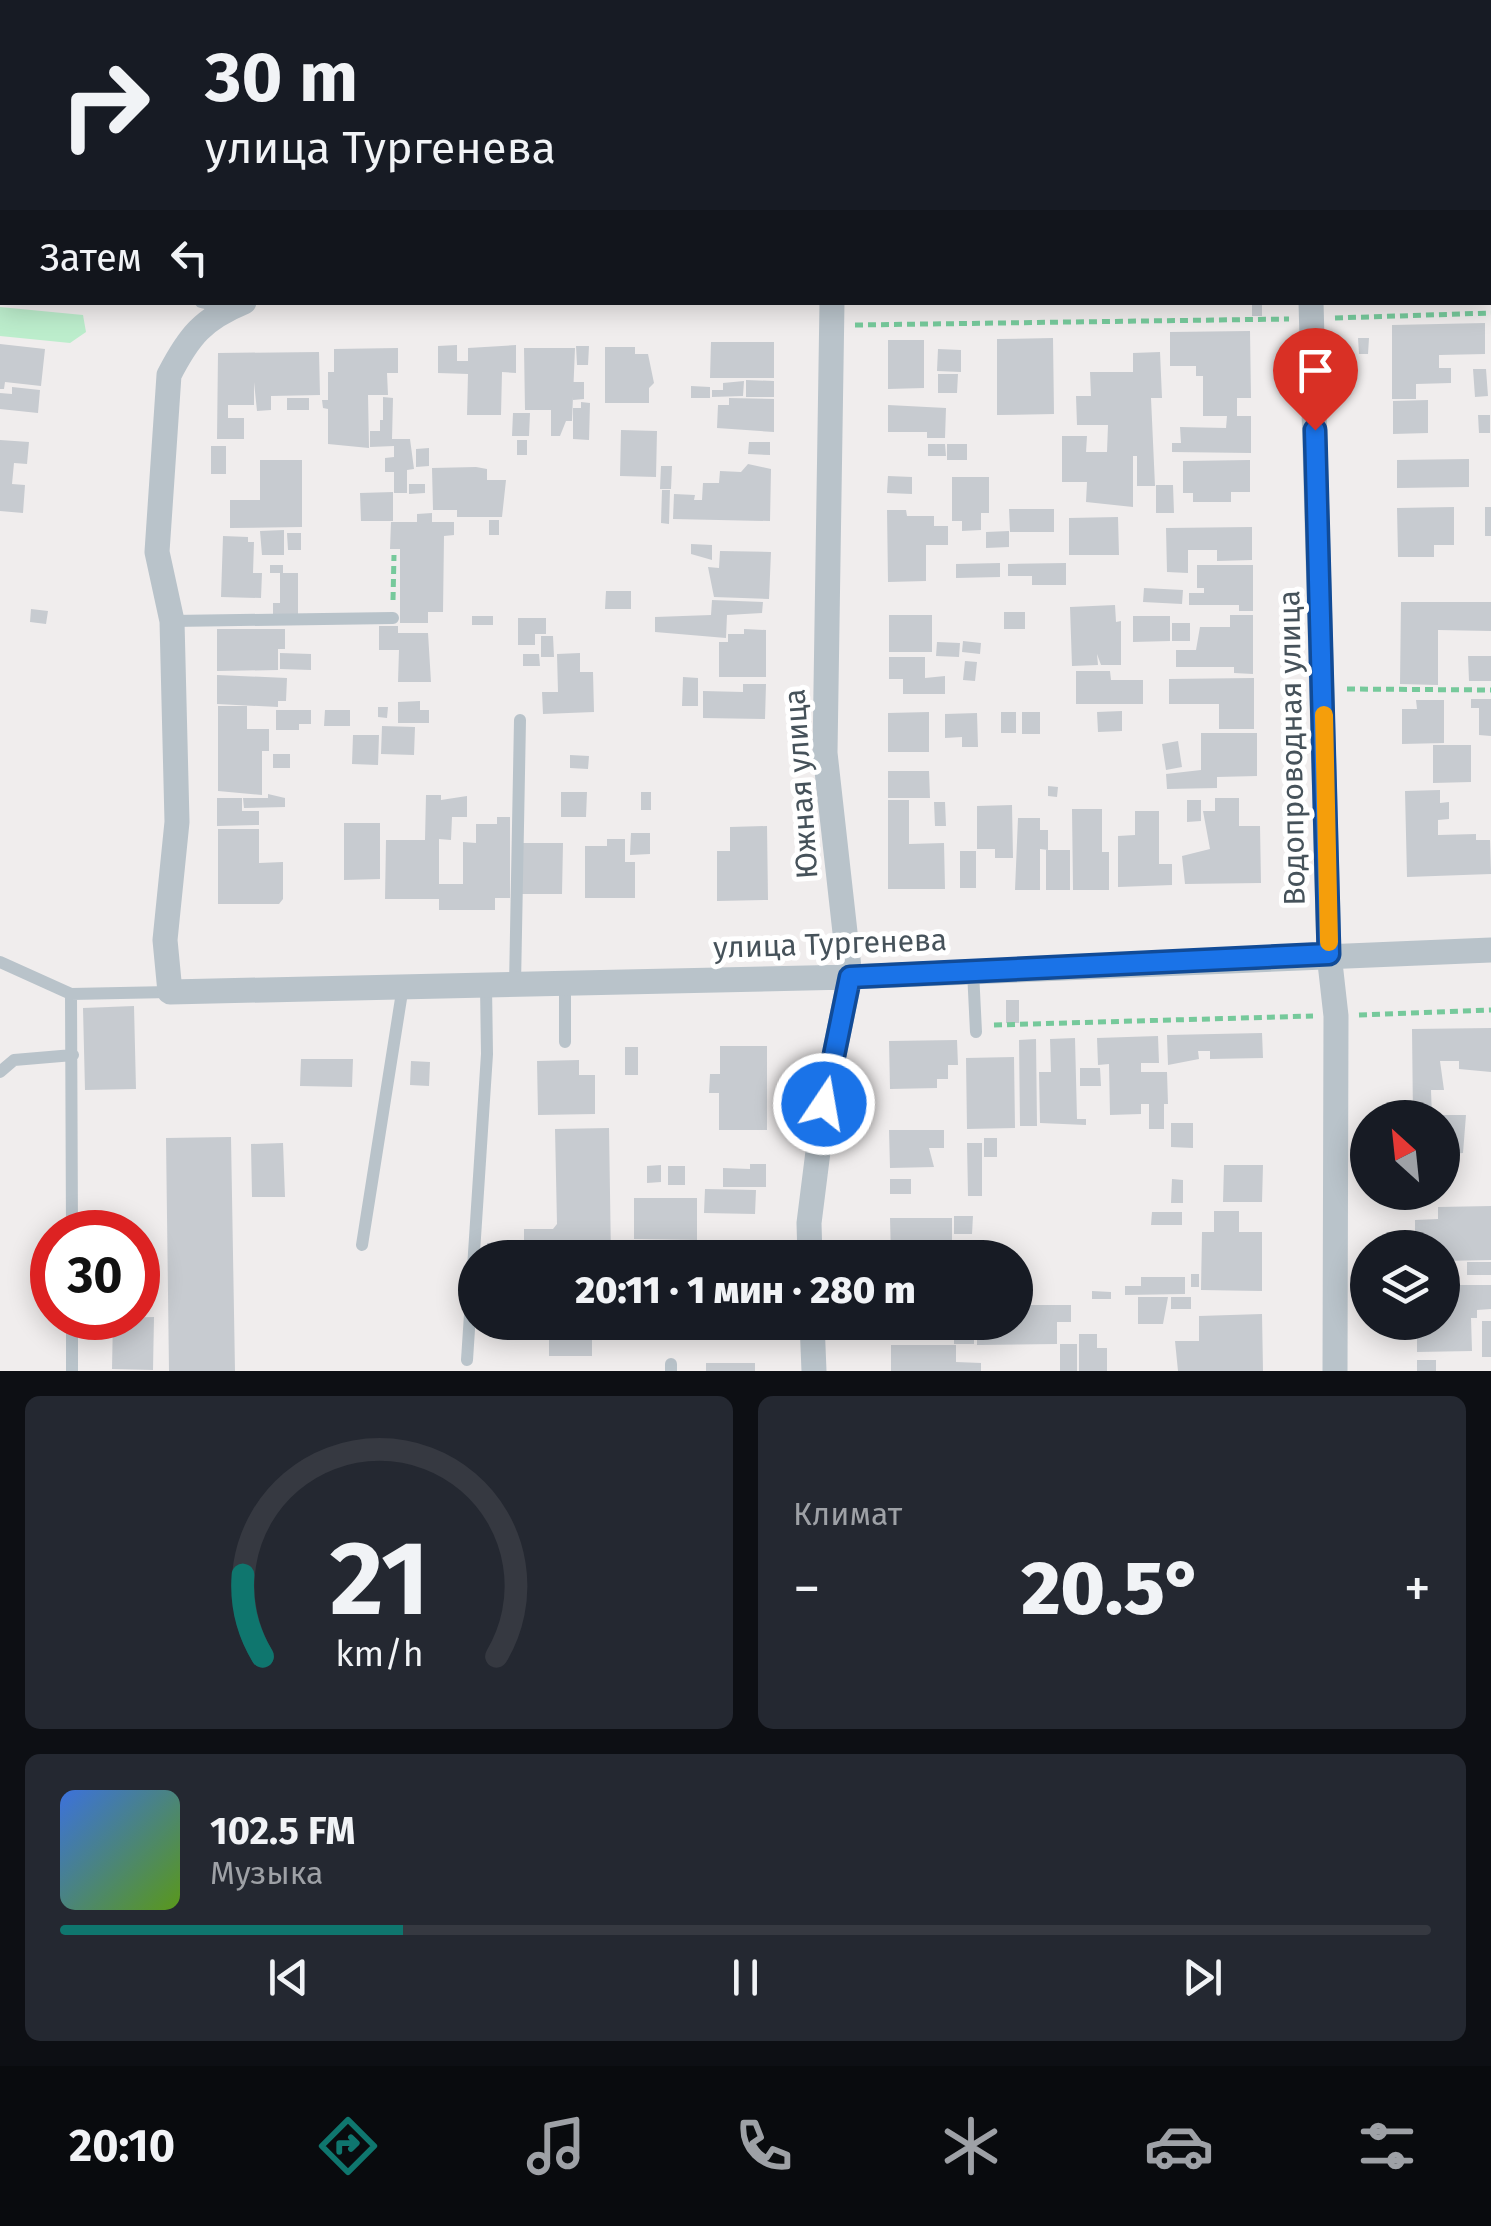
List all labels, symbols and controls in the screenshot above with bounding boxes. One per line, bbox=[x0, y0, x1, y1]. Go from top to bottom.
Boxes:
text: 30 m bbox=[205, 36, 358, 120]
icon: right bbox=[40, 40, 170, 170]
text: улица Тургенева bbox=[205, 121, 556, 175]
icon: left bbox=[162, 230, 217, 285]
text: Затем bbox=[40, 235, 142, 281]
pin bbox=[1273, 328, 1358, 431]
icon: arrive bbox=[1288, 343, 1343, 398]
street label: Водопроводная улица bbox=[1271, 590, 1313, 906]
street label: Южная улица bbox=[776, 688, 826, 880]
street label: улица Тургенева bbox=[712, 922, 948, 966]
position arrow bbox=[772, 1052, 876, 1156]
north arrow bbox=[1350, 1100, 1460, 1210]
map controls bbox=[1350, 1100, 1460, 1340]
speed limit sign: 30 bbox=[30, 1210, 160, 1340]
button: layers bbox=[1350, 1230, 1460, 1340]
text: 20:11 · 1 мин · 280 m bbox=[575, 1267, 916, 1313]
text: Климат bbox=[793, 1495, 902, 1533]
text: 21 bbox=[329, 1517, 429, 1642]
text: 20.5° bbox=[1021, 1544, 1203, 1634]
text: − bbox=[793, 1556, 821, 1622]
text: + bbox=[1404, 1556, 1431, 1622]
text: km/h bbox=[335, 1633, 423, 1675]
text: 102.5 FM bbox=[210, 1808, 355, 1854]
text: Музыка bbox=[210, 1854, 323, 1892]
icon: previous bbox=[261, 1950, 316, 2005]
icon: pause bbox=[718, 1950, 773, 2005]
icon: next bbox=[1175, 1950, 1230, 2005]
icon: directions bbox=[313, 2111, 383, 2181]
icon: music bbox=[521, 2111, 591, 2181]
icon: phone bbox=[729, 2111, 799, 2181]
icon: climate bbox=[936, 2111, 1006, 2181]
icon: car bbox=[1144, 2111, 1214, 2181]
icon: filters bbox=[1352, 2111, 1422, 2181]
text: 20:10 bbox=[69, 2119, 175, 2173]

